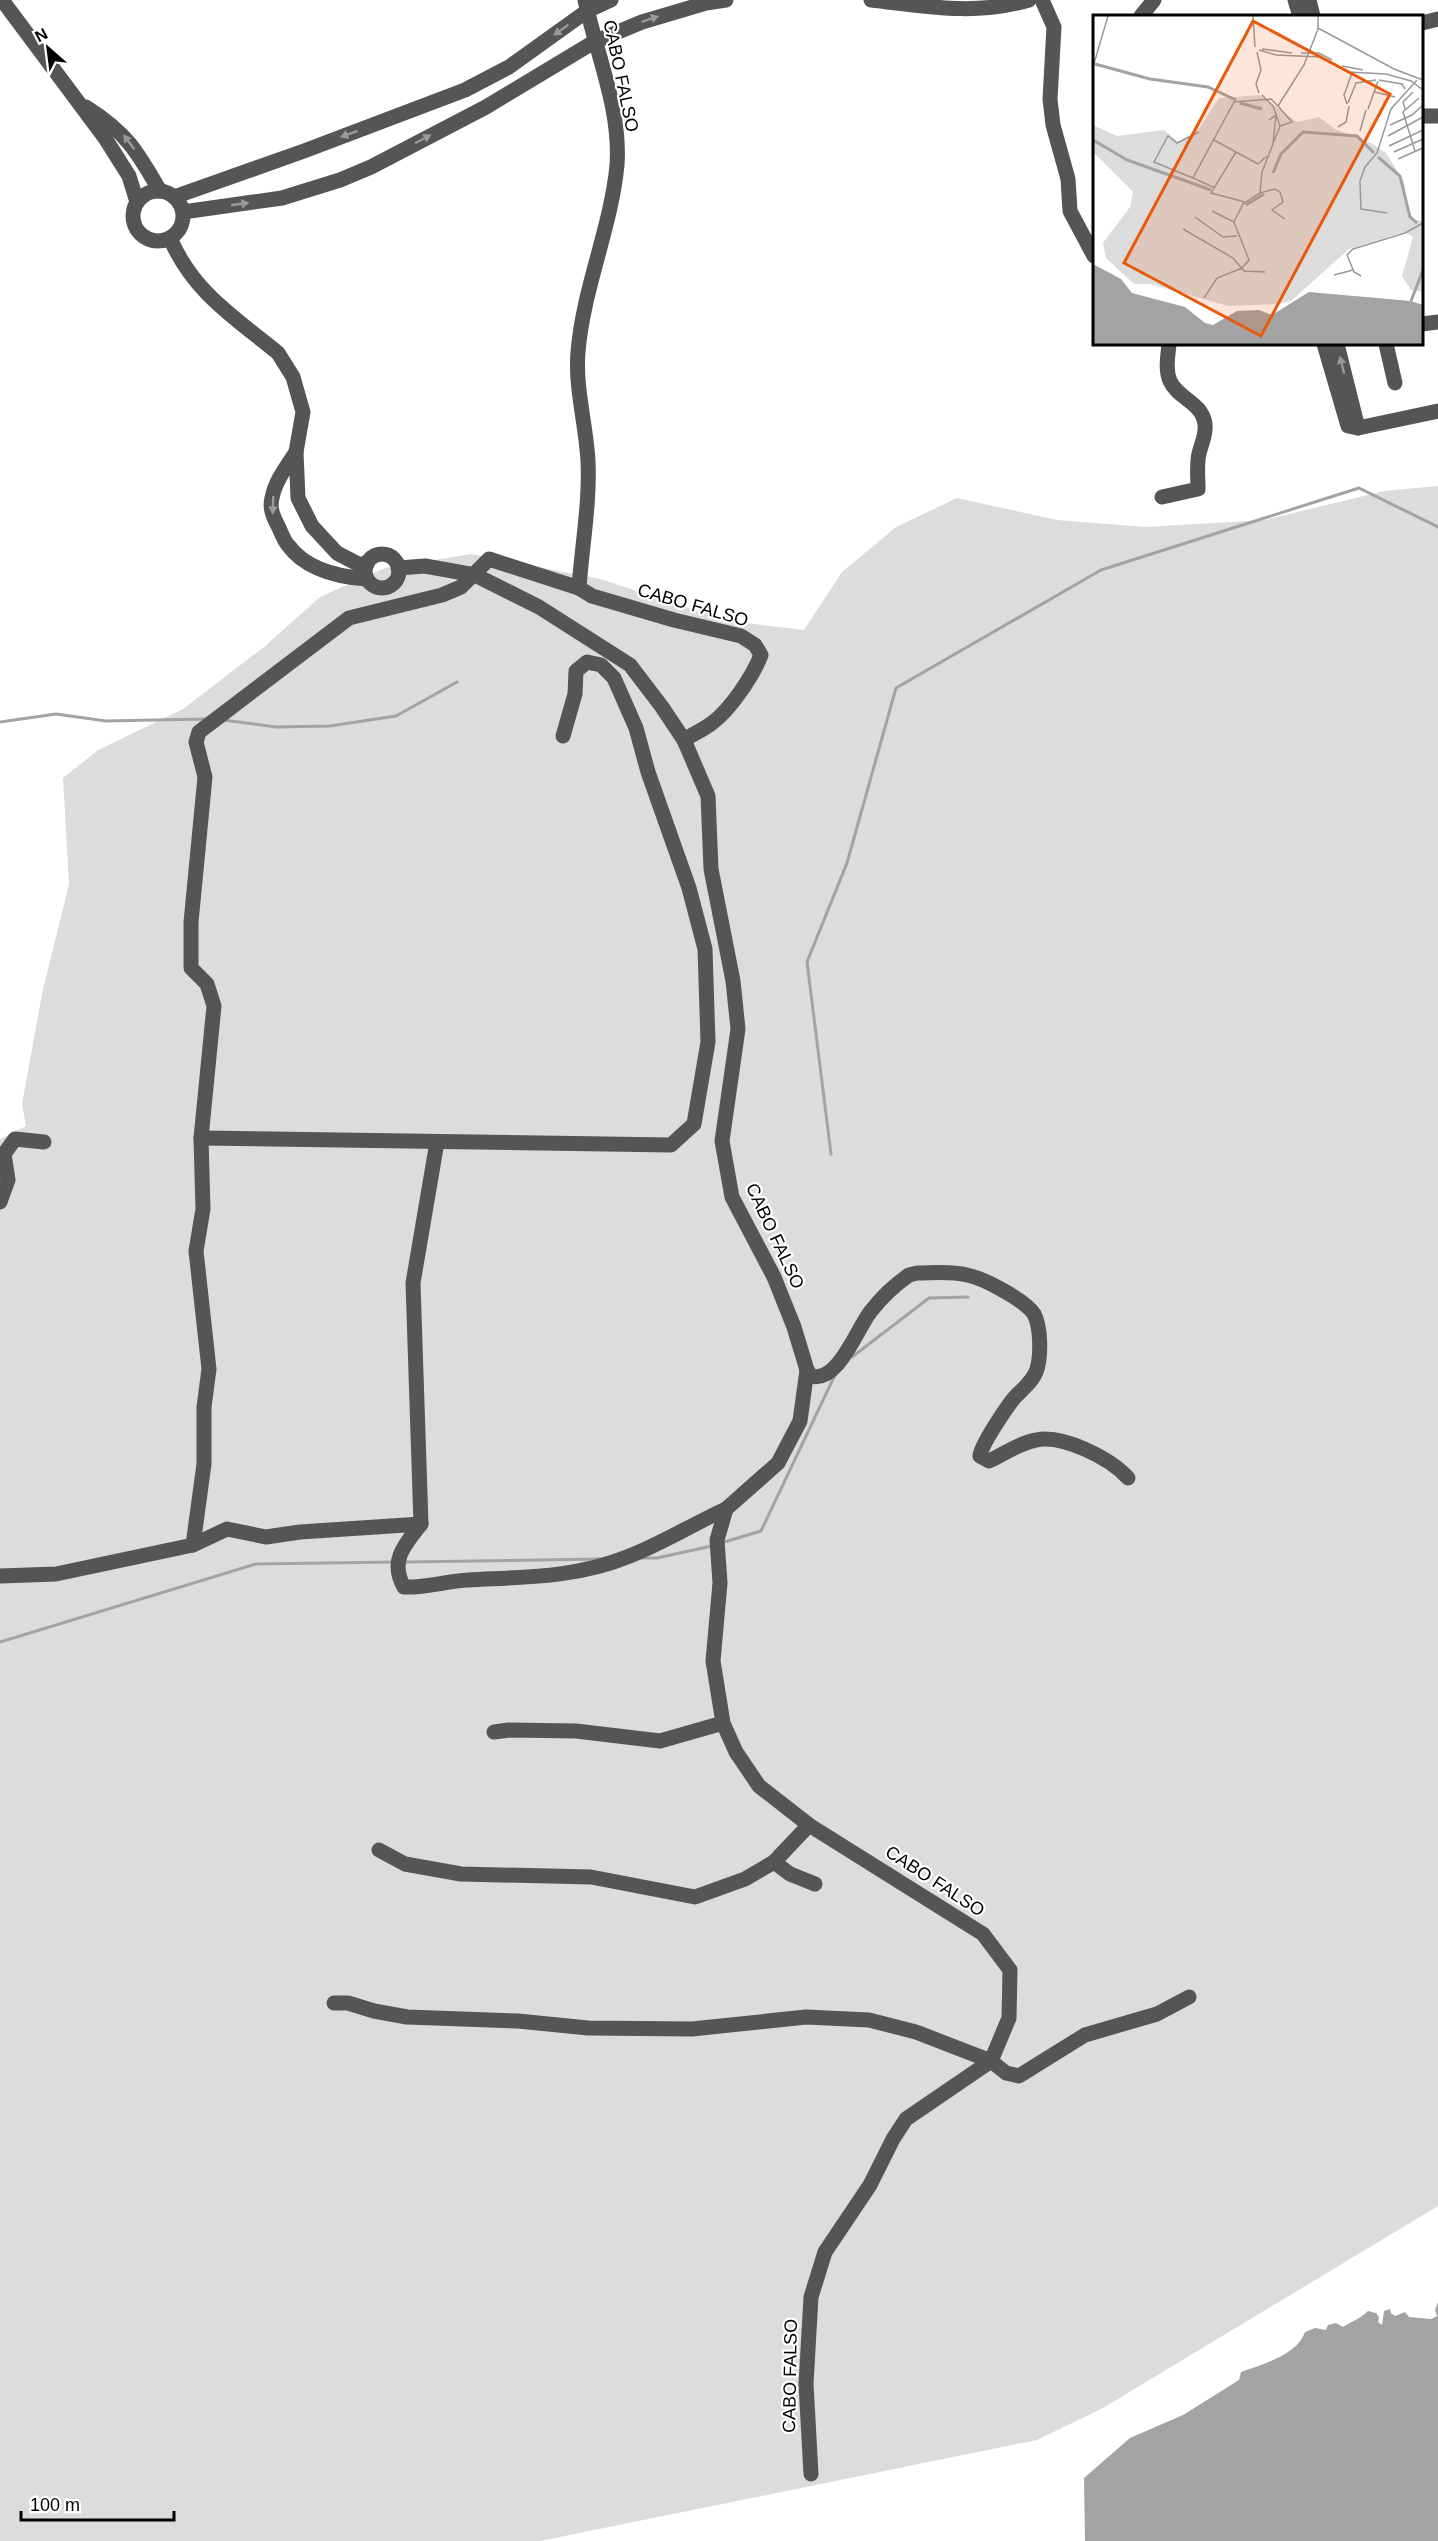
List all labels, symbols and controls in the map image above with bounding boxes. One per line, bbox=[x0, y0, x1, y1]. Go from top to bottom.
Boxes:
one-way arrow bbox=[641, 14, 659, 23]
inset map bbox=[1093, 15, 1423, 345]
north arrow bbox=[18, 18, 78, 78]
street label: CABO FALSO bbox=[599, 18, 643, 134]
one-way arrow bbox=[553, 24, 569, 36]
text: N bbox=[32, 25, 50, 45]
one-way arrow bbox=[340, 129, 358, 139]
one-way arrow bbox=[124, 134, 136, 149]
one-way arrow bbox=[414, 134, 431, 144]
one-way arrow bbox=[231, 200, 250, 209]
one-way arrow bbox=[1337, 356, 1347, 375]
one-way arrow bbox=[268, 495, 277, 514]
street label: CABO FALSO bbox=[635, 580, 751, 630]
street label: CABO FALSO bbox=[742, 1180, 808, 1292]
street label: CABO FALSO bbox=[882, 1842, 988, 1920]
street label: CABO FALSO bbox=[779, 2319, 801, 2433]
scale bar bbox=[21, 2484, 174, 2522]
text: 100 m bbox=[30, 2495, 80, 2515]

